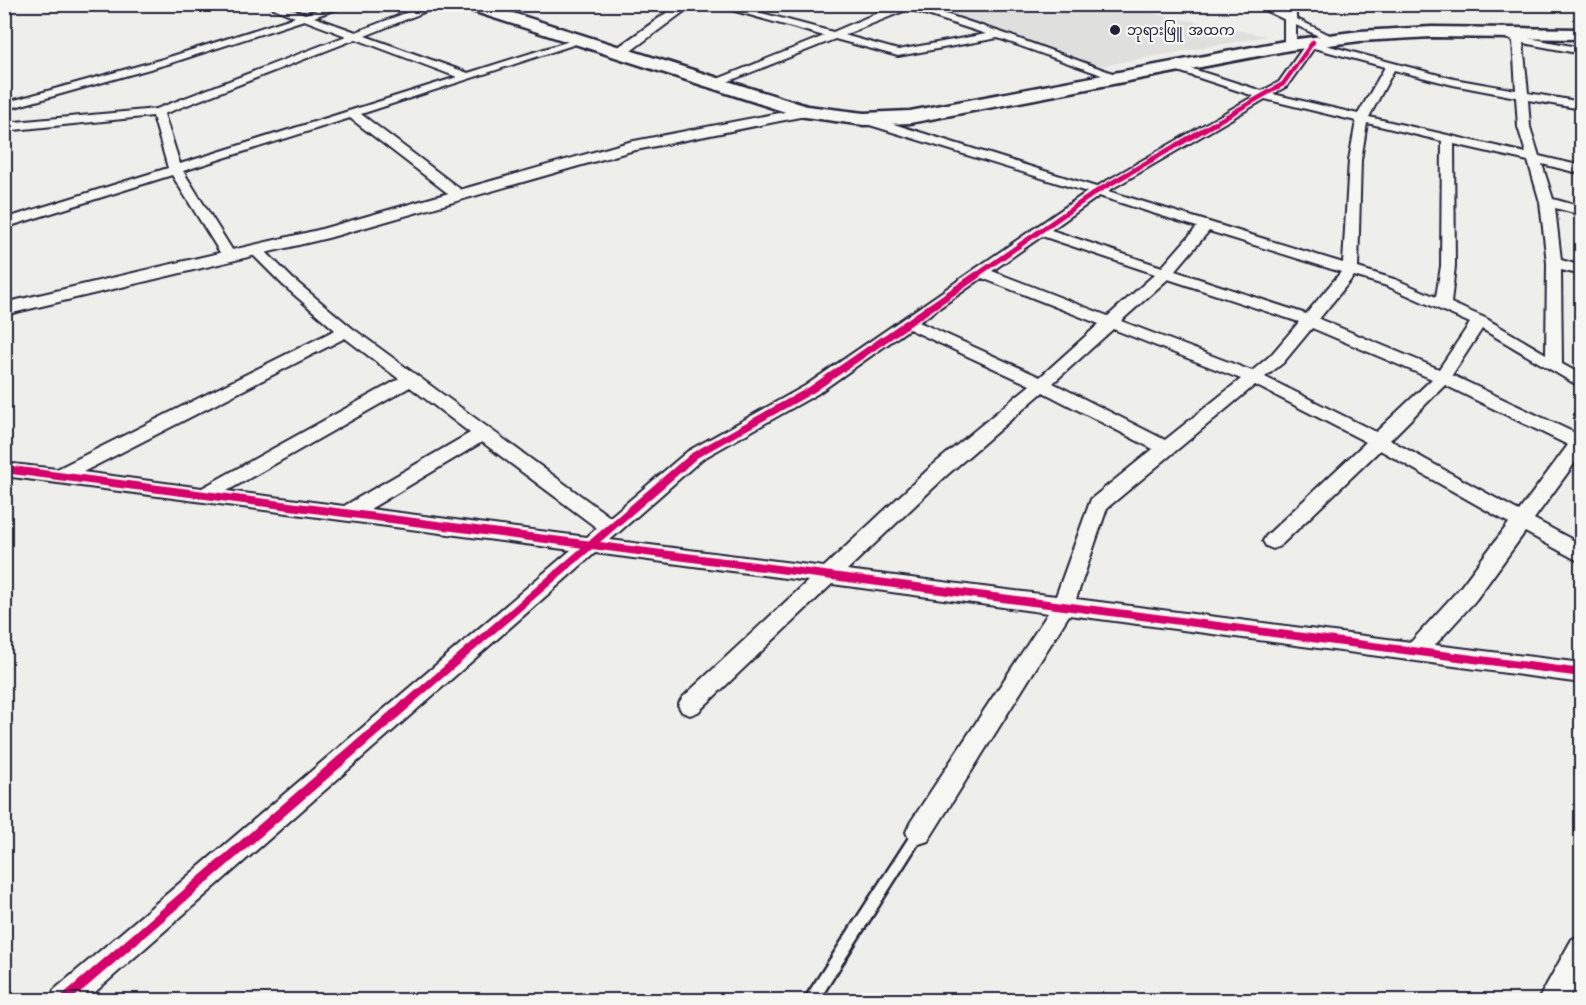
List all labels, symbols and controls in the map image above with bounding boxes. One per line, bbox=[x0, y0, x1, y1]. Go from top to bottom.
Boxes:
place label: ဘုရားဖြူ အထက bbox=[1127, 20, 1235, 42]
marker: ဘုရားဖြူ အထက bbox=[1108, 23, 1122, 37]

